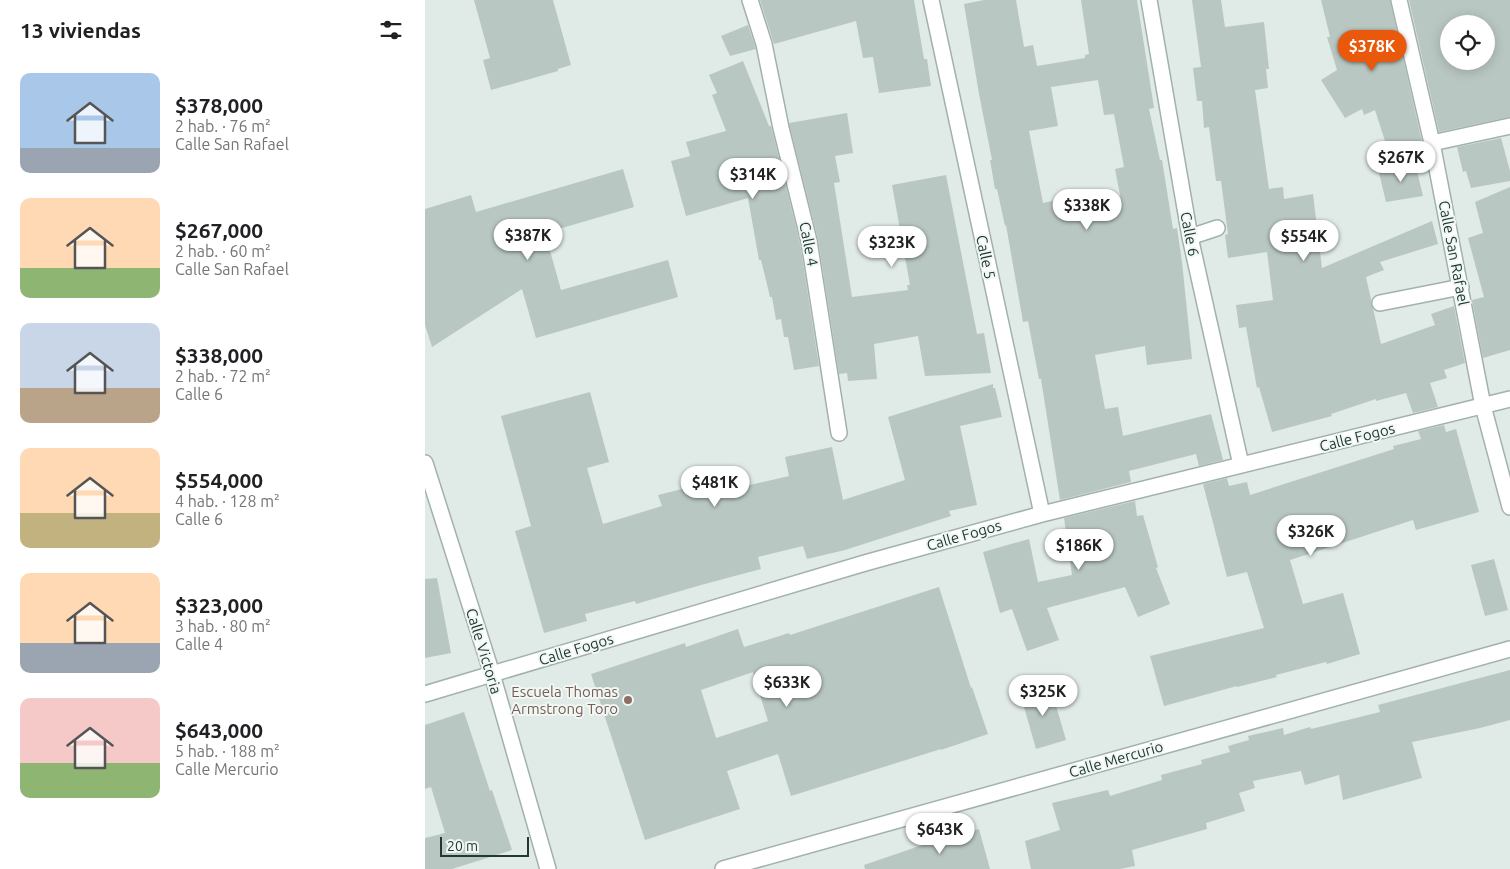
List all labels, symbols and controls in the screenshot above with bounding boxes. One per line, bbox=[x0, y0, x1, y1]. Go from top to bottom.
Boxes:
map controls bbox=[1440, 15, 1495, 70]
button: locate bbox=[1440, 15, 1495, 70]
icon: filters bbox=[377, 16, 405, 44]
text: 13 viviendas bbox=[20, 18, 141, 42]
pin: $378K bbox=[1337, 30, 1407, 72]
text: $378K bbox=[1349, 37, 1395, 55]
icon: home bbox=[60, 93, 120, 153]
text: $378,000 bbox=[175, 93, 263, 117]
text: 2 hab. · 76 m² bbox=[175, 117, 271, 135]
text: Calle San Rafael bbox=[175, 135, 289, 153]
pin: $267K bbox=[1366, 140, 1436, 183]
text: $267K bbox=[1378, 148, 1424, 166]
pin: $314K bbox=[718, 158, 788, 200]
text: $314K bbox=[730, 165, 776, 183]
pin: $338K bbox=[1052, 188, 1122, 231]
text: $338K bbox=[1064, 196, 1110, 214]
street label: Calle San Rafael bbox=[1435, 199, 1473, 307]
street label: Calle 6 bbox=[1177, 210, 1203, 258]
icon: home bbox=[60, 218, 120, 278]
text: $267,000 bbox=[175, 218, 263, 242]
pin: $387K bbox=[493, 218, 563, 261]
street label: Calle 4 bbox=[796, 220, 822, 268]
pin: $554K bbox=[1269, 220, 1339, 262]
text: $387K bbox=[505, 226, 551, 244]
pin: $323K bbox=[857, 226, 927, 268]
text: $554K bbox=[1281, 227, 1327, 245]
text: $323K bbox=[869, 233, 915, 251]
street label: Calle 5 bbox=[973, 233, 999, 281]
text: 2 hab. · 60 m² bbox=[175, 242, 271, 260]
text: Calle San Rafael bbox=[175, 260, 289, 278]
icon: home bbox=[60, 343, 120, 403]
text: $338,000 bbox=[175, 343, 263, 367]
text: 2 hab. · 72 m² bbox=[175, 367, 271, 385]
text: Calle 6 bbox=[175, 385, 223, 403]
street label: Calle Fogos bbox=[1318, 419, 1396, 455]
pin: $481K bbox=[680, 466, 750, 508]
icon: home bbox=[60, 468, 120, 528]
text: $554,000 bbox=[175, 468, 263, 492]
text: $481K bbox=[692, 473, 738, 491]
text: 4 hab. · 128 m² bbox=[175, 492, 280, 510]
text: Calle 6 bbox=[175, 510, 223, 528]
pin: $326K bbox=[1276, 514, 1346, 557]
street label: Calle Fogos bbox=[925, 516, 1003, 554]
text: $326K bbox=[1288, 522, 1334, 540]
pin: $186K bbox=[1044, 528, 1114, 571]
text: $186K bbox=[1056, 536, 1102, 554]
icon: home bbox=[60, 593, 120, 653]
text: $323,000 bbox=[175, 593, 263, 617]
street label: Calle Victoria bbox=[463, 606, 505, 696]
text: 3 hab. · 80 m² bbox=[175, 617, 271, 635]
street label: Calle Fogos bbox=[537, 630, 615, 668]
text: Calle 4 bbox=[175, 635, 223, 653]
pin: $633K bbox=[752, 666, 822, 708]
text: $633K bbox=[764, 673, 810, 691]
pin: $325K bbox=[1008, 674, 1078, 717]
text: $325K bbox=[1020, 682, 1066, 700]
place label: Escuela Thomas Armstrong Toro bbox=[511, 683, 618, 717]
marker: Escuela Thomas Armstrong Toro bbox=[622, 694, 634, 706]
icon: home bbox=[60, 718, 120, 778]
text: $643,000 bbox=[175, 718, 263, 742]
street label: Calle Mercurio bbox=[1067, 737, 1165, 781]
text: 5 hab. · 188 m² bbox=[175, 742, 280, 760]
text: Calle Mercurio bbox=[175, 760, 279, 778]
pin: $643K bbox=[905, 812, 975, 855]
text: $643K bbox=[917, 820, 963, 838]
scale bar bbox=[440, 834, 529, 857]
text: 20 m bbox=[447, 838, 478, 854]

